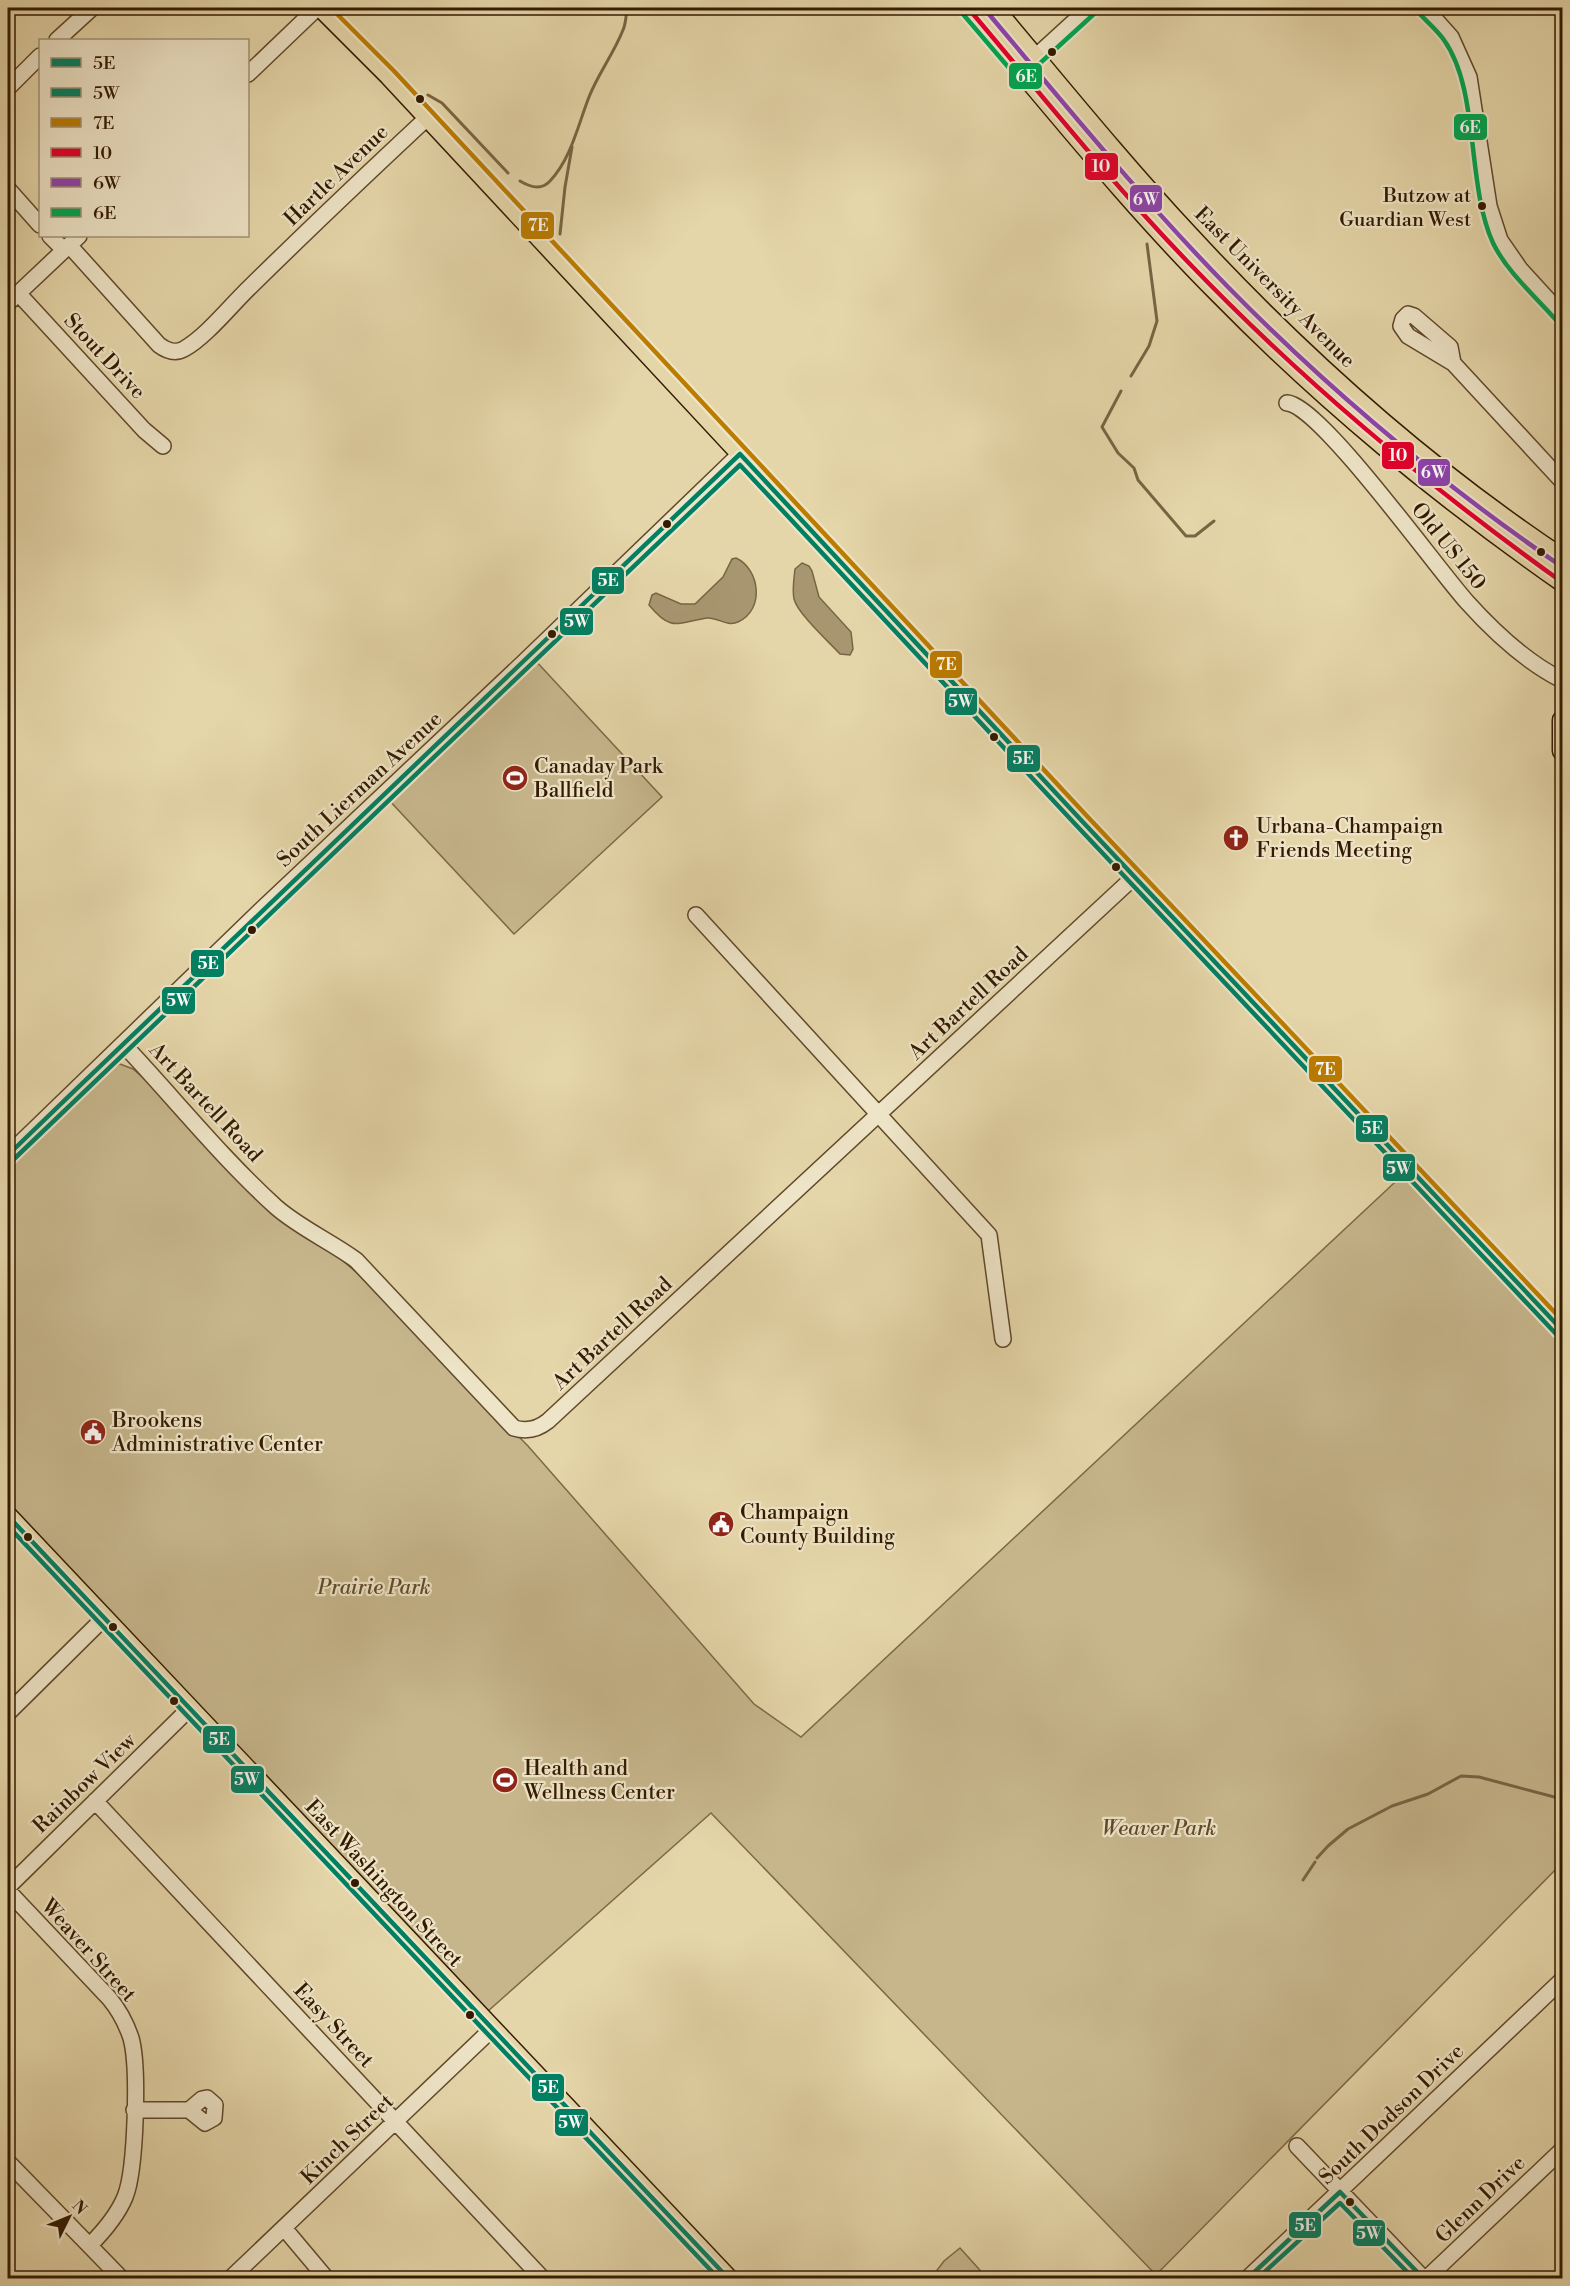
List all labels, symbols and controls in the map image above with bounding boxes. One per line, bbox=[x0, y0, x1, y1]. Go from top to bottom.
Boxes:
legend bbox=[39, 39, 249, 237]
unlabelled marker bbox=[1046, 46, 1058, 58]
text: 5E bbox=[93, 52, 115, 75]
line badge: 6E bbox=[1008, 62, 1043, 90]
text: 6E bbox=[1015, 67, 1037, 87]
text: 5W bbox=[93, 82, 120, 105]
unlabelled marker bbox=[414, 93, 426, 105]
text: 7E bbox=[93, 112, 115, 135]
line badge: 6E bbox=[1453, 113, 1488, 141]
text: 6E bbox=[1459, 118, 1481, 138]
street label: Hartle Avenue bbox=[279, 119, 394, 232]
text: 10 bbox=[93, 142, 112, 165]
line badge: 10 bbox=[1084, 152, 1119, 181]
text: 10 bbox=[1092, 157, 1110, 177]
text: 6W bbox=[93, 172, 121, 195]
line badge: 6W bbox=[1129, 184, 1163, 213]
place label: Butzow at Guardian West bbox=[1339, 184, 1471, 233]
text: 6W bbox=[1133, 190, 1160, 210]
marker: Butzow at Guardian West bbox=[1476, 200, 1488, 212]
text: 6E bbox=[93, 202, 116, 225]
street label: East University Avenue bbox=[1188, 202, 1360, 374]
line badge: 7E bbox=[520, 211, 555, 240]
text: 7E bbox=[528, 216, 548, 236]
street label: Stout Drive bbox=[58, 308, 151, 405]
line badge: 10 bbox=[1381, 441, 1415, 470]
text: 10 bbox=[1389, 446, 1407, 466]
line badge: 6W bbox=[1417, 458, 1451, 487]
text: 6W bbox=[1421, 463, 1448, 483]
street label: Old US 150 bbox=[1405, 498, 1491, 596]
unlabelled marker bbox=[661, 518, 673, 530]
unlabelled marker bbox=[1535, 546, 1547, 558]
line badge: 5E bbox=[591, 566, 625, 595]
text: 5E bbox=[597, 571, 619, 591]
line badge: 5W bbox=[559, 607, 594, 636]
text: 5W bbox=[564, 612, 591, 632]
unlabelled marker bbox=[546, 628, 558, 640]
line badge: 7E bbox=[929, 650, 963, 679]
text: 7E bbox=[936, 655, 956, 675]
line badge: 5W bbox=[944, 687, 978, 716]
text: 5W bbox=[948, 692, 975, 712]
street label: South Lierman Avenue bbox=[272, 706, 448, 873]
unlabelled marker bbox=[988, 731, 1000, 743]
line badge: 5E bbox=[1006, 744, 1041, 773]
text: 5E bbox=[1012, 749, 1034, 769]
place label: Canaday Park Ballfield bbox=[533, 754, 664, 804]
sports icon: Canaday Park Ballfield bbox=[500, 763, 530, 793]
place label: Urbana-Champaign Friends Meeting bbox=[1256, 814, 1444, 864]
church icon: Urbana-Champaign Friends Meeting bbox=[1221, 823, 1251, 853]
unlabelled marker bbox=[1110, 861, 1122, 873]
unlabelled marker bbox=[246, 924, 258, 936]
street label: Art Bartell Road bbox=[903, 942, 1034, 1067]
line badge: 5E bbox=[190, 949, 225, 978]
text: 5E bbox=[197, 954, 219, 974]
line badge: 5W bbox=[161, 986, 196, 1015]
text: 5W bbox=[166, 991, 193, 1011]
street label: Art Bartell Road bbox=[142, 1037, 267, 1168]
line badge: 7E bbox=[1308, 1055, 1343, 1083]
text: 7E bbox=[1315, 1060, 1335, 1080]
line badge: 5E bbox=[1355, 1114, 1389, 1143]
text: 5E bbox=[1361, 1119, 1383, 1139]
line badge: 5W bbox=[1382, 1153, 1416, 1182]
text: 5W bbox=[1386, 1159, 1413, 1179]
street label: Art Bartell Road bbox=[547, 1272, 678, 1397]
place label: Brookens Administrative Center bbox=[111, 1408, 323, 1458]
public building icon: Brookens Administrative Center bbox=[78, 1417, 108, 1447]
place label: Champaign County Building bbox=[740, 1500, 895, 1550]
public building icon: Champaign County Building bbox=[706, 1509, 736, 1539]
unlabelled marker bbox=[22, 1531, 34, 1543]
park label: Prairie Park bbox=[317, 1575, 430, 1601]
unlabelled marker bbox=[107, 1621, 119, 1633]
unlabelled marker bbox=[168, 1695, 180, 1707]
line badge: 5E bbox=[202, 1725, 236, 1754]
street label: Rainbow View bbox=[28, 1728, 142, 1839]
text: 5E bbox=[208, 1730, 230, 1750]
place label: Health and Wellness Center bbox=[523, 1756, 675, 1806]
line badge: 5W bbox=[230, 1765, 265, 1794]
sports icon: Health and Wellness Center bbox=[490, 1765, 520, 1795]
text: 5W bbox=[234, 1770, 261, 1790]
street label: East Washington Street bbox=[299, 1795, 468, 1973]
park label: Weaver Park bbox=[1102, 1816, 1216, 1842]
unlabelled marker bbox=[349, 1877, 361, 1889]
street label: Weaver Street bbox=[34, 1893, 142, 2008]
street label: Easy Street bbox=[288, 1978, 379, 2074]
unlabelled marker bbox=[464, 2009, 476, 2021]
street label: South Dodson Drive bbox=[1314, 2039, 1470, 2191]
line badge: 5E bbox=[531, 2073, 565, 2102]
text: 5E bbox=[537, 2078, 559, 2098]
street label: Kinch Street bbox=[296, 2089, 400, 2190]
line badge: 5W bbox=[554, 2108, 589, 2137]
text: 5W bbox=[558, 2113, 585, 2133]
street label: Glenn Drive bbox=[1430, 2150, 1531, 2249]
north arrow bbox=[39, 2187, 99, 2247]
text: N bbox=[68, 2196, 91, 2219]
unlabelled marker bbox=[1344, 2196, 1356, 2208]
line badge: 5E bbox=[1288, 2211, 1322, 2239]
text: 5E bbox=[1294, 2216, 1316, 2236]
line badge: 5W bbox=[1352, 2219, 1386, 2247]
text: 5W bbox=[1356, 2224, 1383, 2244]

